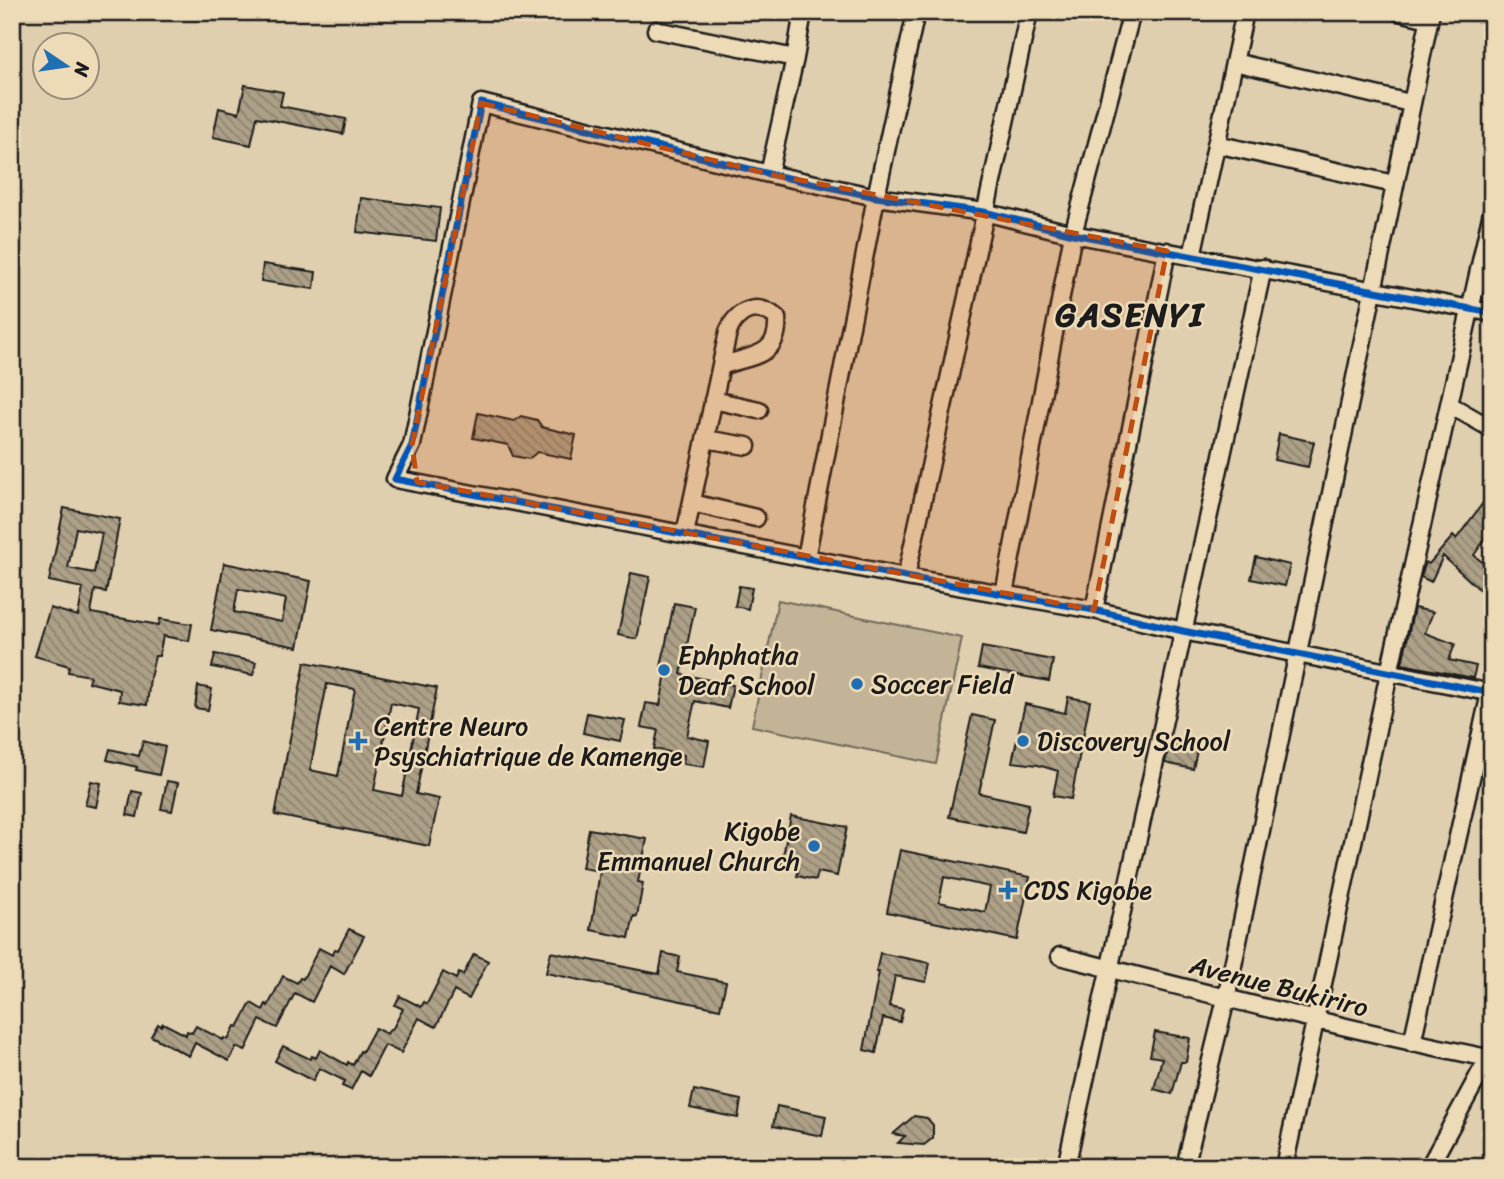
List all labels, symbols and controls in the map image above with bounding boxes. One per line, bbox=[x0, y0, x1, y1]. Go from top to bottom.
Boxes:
north arrow bbox=[32, 32, 102, 102]
text: N bbox=[64, 59, 100, 81]
district label: GASENYI bbox=[1055, 286, 1206, 344]
place label: Ephphatha Deaf School bbox=[678, 632, 815, 708]
place label: Soccer Field bbox=[871, 661, 1015, 707]
marker: Ephphatha Deaf School bbox=[656, 662, 672, 678]
marker: Soccer Field bbox=[849, 676, 865, 692]
place label: Centre Neuro Psyschiatrique de Kamenge bbox=[374, 703, 683, 779]
place label: Discovery School bbox=[1037, 718, 1231, 764]
marker: Centre Neuro Psyschiatrique de Kamenge bbox=[348, 731, 368, 751]
marker: Discovery School bbox=[1015, 733, 1031, 749]
place label: Kigobe Emmanuel Church bbox=[597, 808, 800, 884]
marker: Kigobe Emmanuel Church bbox=[806, 838, 822, 854]
place label: CDS Kigobe bbox=[1024, 867, 1153, 913]
marker: CDS Kigobe bbox=[998, 880, 1018, 900]
street label: Avenue Bukiriro bbox=[1184, 941, 1373, 1030]

